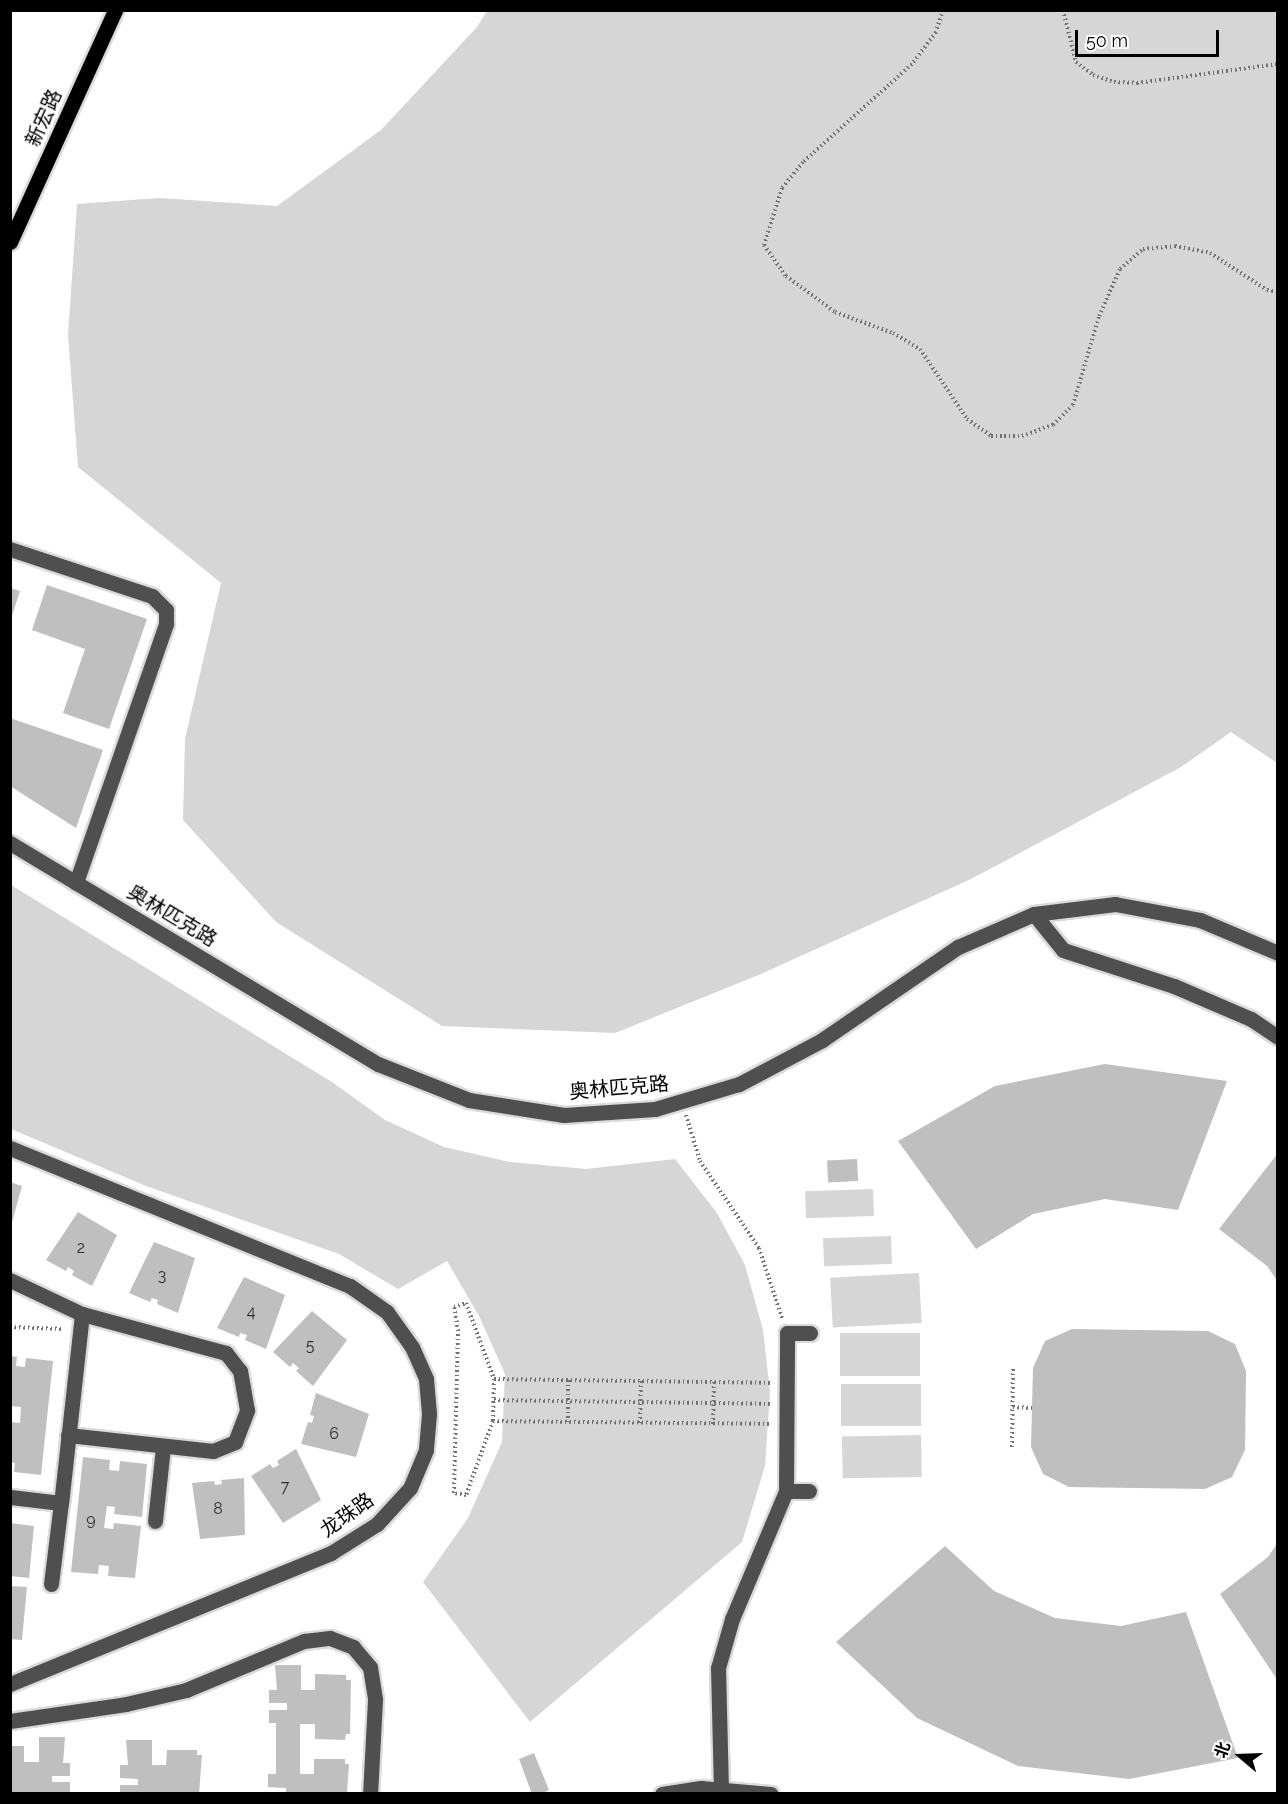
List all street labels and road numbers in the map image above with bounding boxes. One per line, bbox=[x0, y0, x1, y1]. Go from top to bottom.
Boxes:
street label: 新宏路 bbox=[21, 86, 67, 150]
street label: 奥林匹克路 bbox=[123, 880, 221, 952]
street label: 奥林匹克路 bbox=[568, 1072, 670, 1104]
street label: 龙珠路 bbox=[316, 1488, 378, 1542]

